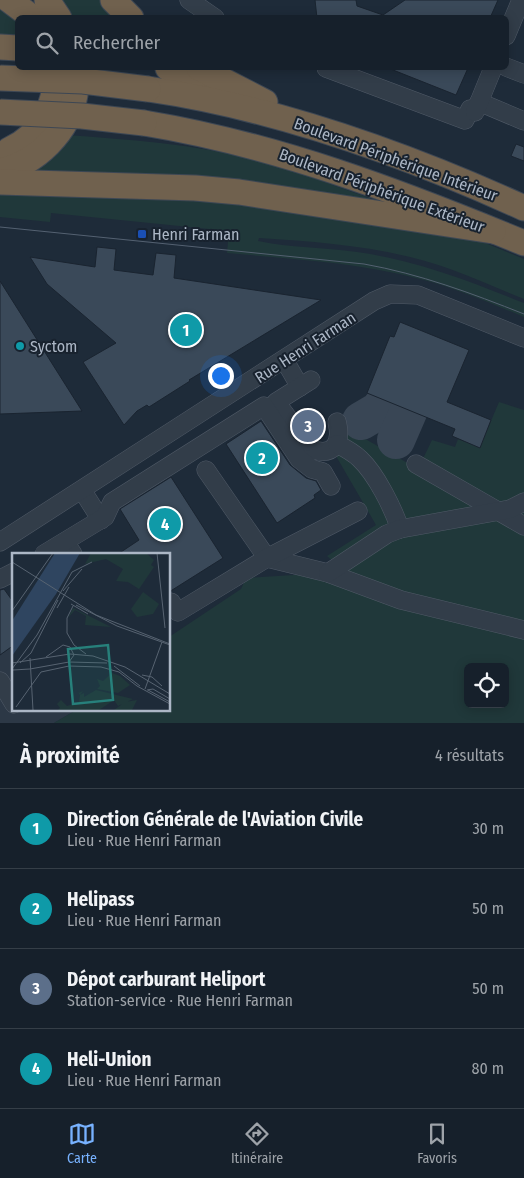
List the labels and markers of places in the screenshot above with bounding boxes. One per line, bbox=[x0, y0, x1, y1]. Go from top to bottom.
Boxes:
place label: Henri Farman bbox=[152, 225, 239, 244]
marker: Henri Farman bbox=[136, 228, 148, 240]
pin: 1 bbox=[170, 311, 202, 349]
place label: Syctom bbox=[30, 337, 77, 356]
marker: Syctom bbox=[14, 340, 26, 352]
pin: 3 bbox=[292, 407, 324, 445]
pin: 2 bbox=[246, 439, 278, 477]
pin: 4 bbox=[149, 505, 181, 543]

